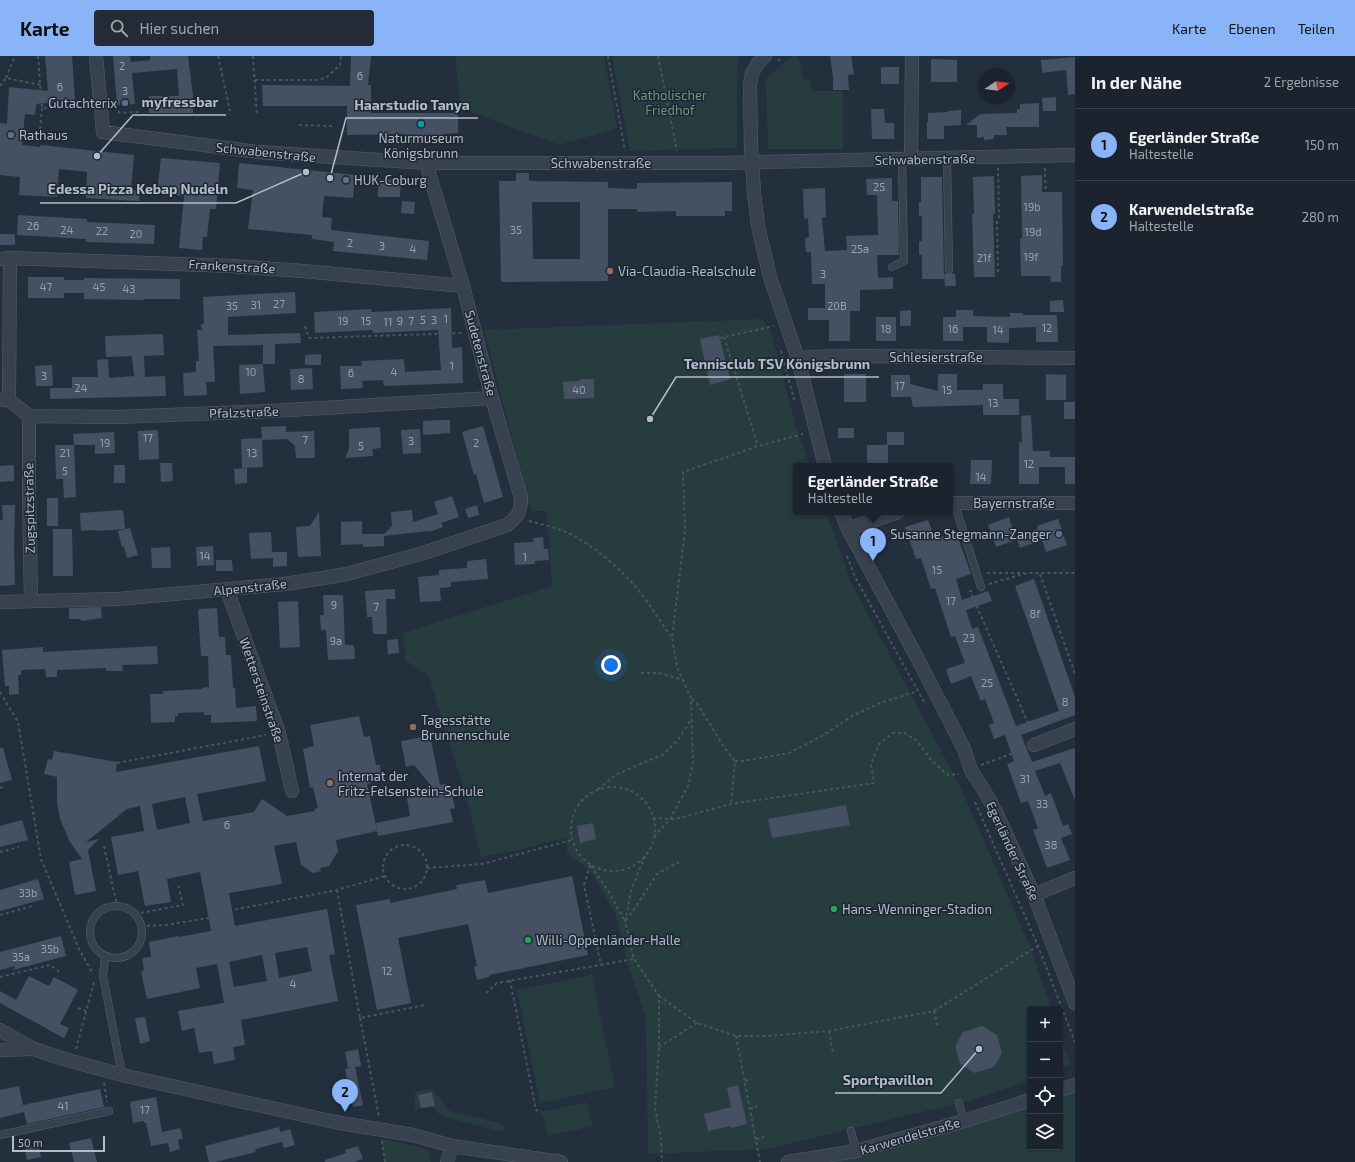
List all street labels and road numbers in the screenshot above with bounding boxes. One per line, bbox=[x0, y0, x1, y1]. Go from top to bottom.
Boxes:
street label: Schwabenstraße bbox=[215, 139, 317, 165]
street label: Schwabenstraße bbox=[875, 150, 975, 168]
street label: Schwabenstraße bbox=[551, 155, 651, 171]
street label: Frankenstraße bbox=[188, 256, 276, 276]
street label: Sudetenstraße bbox=[462, 308, 500, 398]
street label: Schlesierstraße bbox=[889, 349, 983, 365]
street label: Pfalzstraße bbox=[209, 403, 279, 421]
street label: Zugspitzstraße bbox=[20, 463, 38, 553]
street label: Bayernstraße bbox=[973, 495, 1055, 511]
street label: Alpenstraße bbox=[213, 575, 287, 599]
street label: Wettersteinstraße bbox=[237, 635, 287, 745]
street label: Egerländer Straße bbox=[983, 799, 1043, 903]
street label: Karwendelstraße bbox=[858, 1114, 962, 1158]

